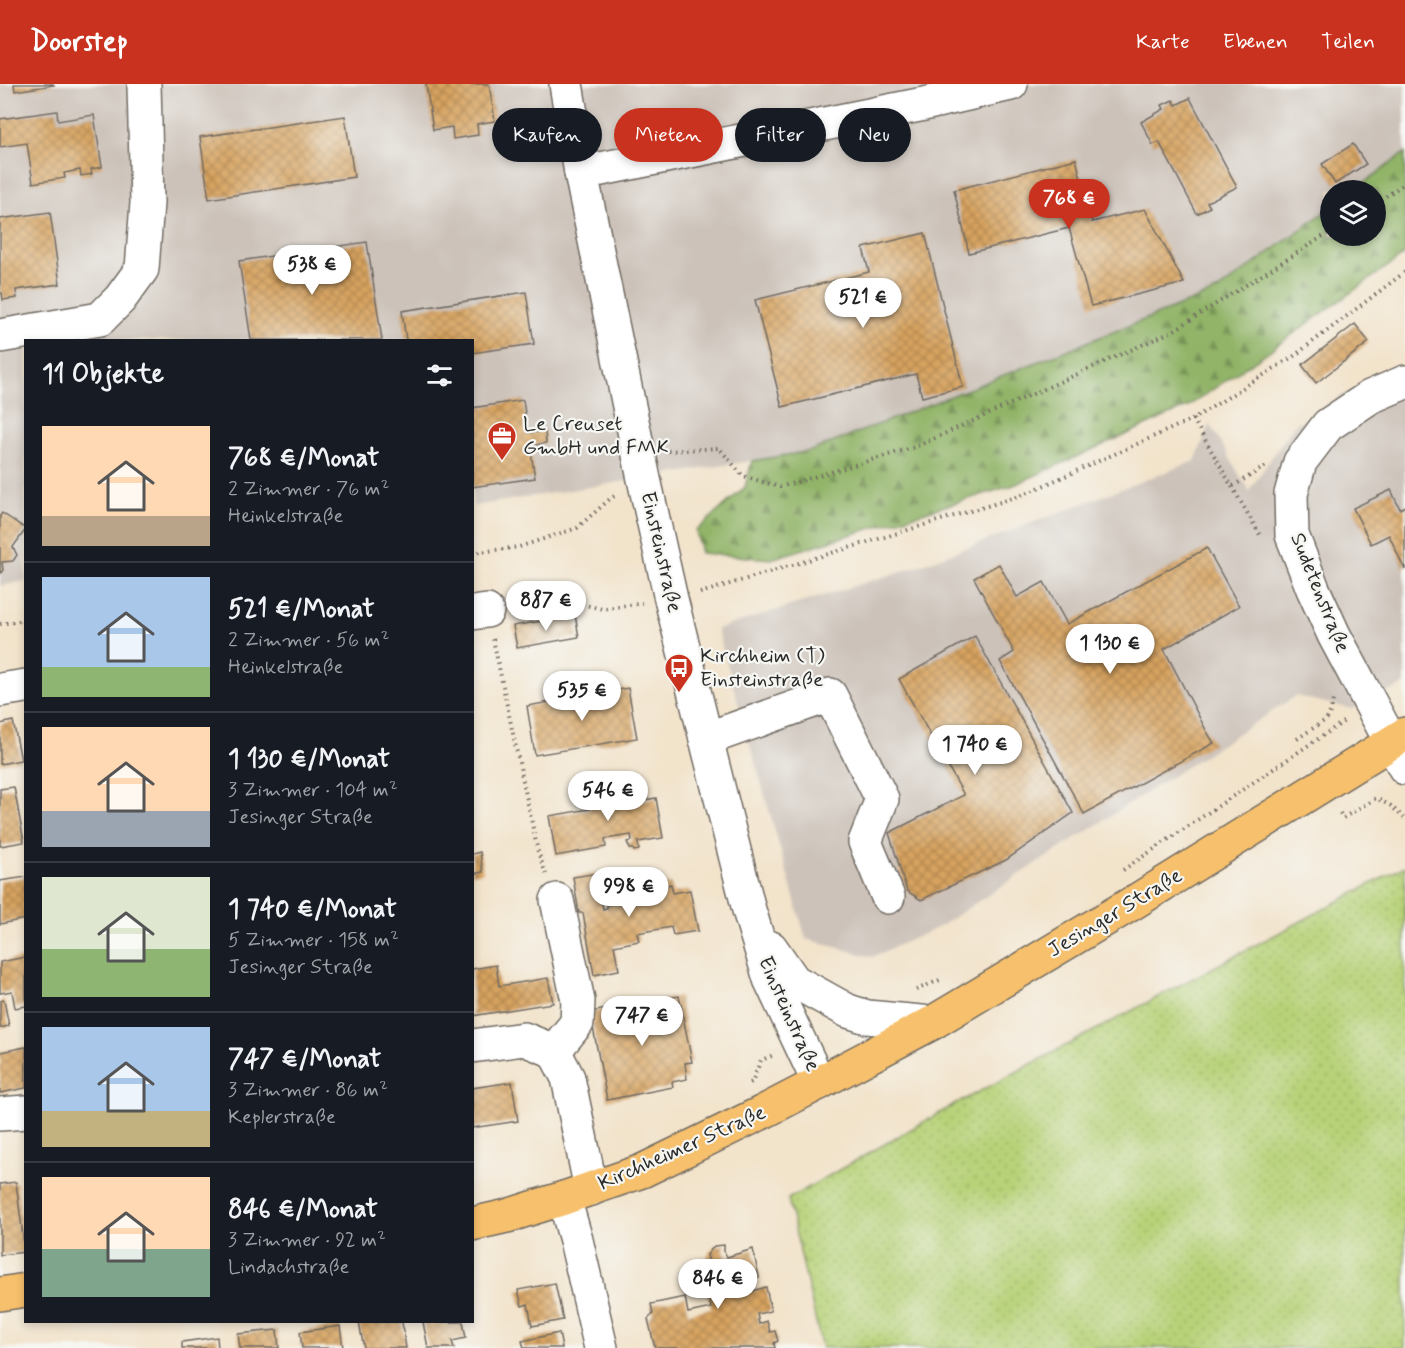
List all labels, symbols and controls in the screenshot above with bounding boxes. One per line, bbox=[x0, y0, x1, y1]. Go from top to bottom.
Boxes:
text: Doorstep bbox=[30, 24, 128, 61]
text: Karte bbox=[1136, 28, 1190, 56]
text: Ebenen bbox=[1223, 28, 1288, 56]
text: Teilen bbox=[1321, 28, 1375, 56]
chip: Kaufen bbox=[492, 108, 602, 162]
chip: Mieten bbox=[614, 108, 723, 162]
chip: Filter bbox=[735, 108, 826, 162]
chip: Neu bbox=[838, 108, 911, 162]
pin: 768 € bbox=[1027, 179, 1111, 230]
map controls bbox=[1320, 180, 1386, 246]
button: layers bbox=[1320, 180, 1386, 246]
text: 768 € bbox=[1043, 185, 1095, 212]
pin: 538 € bbox=[270, 245, 354, 296]
text: 538 € bbox=[287, 251, 337, 278]
pin: 521 € bbox=[821, 278, 905, 329]
text: 521 € bbox=[839, 284, 887, 311]
text: 11 Objekte bbox=[42, 358, 164, 392]
icon: filters bbox=[423, 359, 456, 392]
place label: Le Creuset GmbH und FMK bbox=[523, 410, 669, 462]
office icon: Le Creuset GmbH und FMK bbox=[486, 420, 518, 462]
text: 768 €/Monat bbox=[228, 442, 379, 476]
icon: home bbox=[90, 450, 162, 522]
text: 2 Zimmer · 76 m² bbox=[228, 476, 389, 503]
street label: Einsteinstraße bbox=[633, 489, 689, 615]
text: Heinkelstraße bbox=[228, 503, 343, 530]
street label: Sudetenstraße bbox=[1283, 529, 1357, 657]
pin: 887 € bbox=[504, 581, 588, 632]
text: 887 € bbox=[520, 587, 572, 614]
text: 521 €/Monat bbox=[228, 593, 375, 627]
icon: home bbox=[90, 601, 162, 673]
pin: 1 130 € bbox=[1055, 624, 1165, 675]
text: 2 Zimmer · 56 m² bbox=[228, 627, 389, 654]
text: 1 130 € bbox=[1080, 630, 1140, 657]
place label: Kirchheim (T) Einsteinstraße bbox=[700, 642, 825, 694]
bus stop icon: Kirchheim (T) Einsteinstraße bbox=[663, 652, 695, 694]
text: Heinkelstraße bbox=[228, 654, 343, 681]
pin: 535 € bbox=[540, 671, 624, 722]
text: 535 € bbox=[557, 677, 607, 704]
pin: 1 740 € bbox=[920, 725, 1030, 776]
text: 1 740 € bbox=[942, 731, 1008, 758]
text: 1 130 €/Monat bbox=[228, 743, 390, 777]
icon: home bbox=[90, 751, 162, 823]
pin: 546 € bbox=[566, 771, 650, 822]
text: 3 Zimmer · 104 m² bbox=[228, 777, 398, 804]
text: 546 € bbox=[582, 777, 634, 804]
text: Jesinger Straße bbox=[228, 804, 373, 831]
street label: Jesinger Straße bbox=[1043, 862, 1187, 964]
pin: 998 € bbox=[587, 867, 671, 918]
text: 998 € bbox=[603, 873, 655, 900]
text: 1 740 €/Monat bbox=[228, 893, 397, 927]
icon: home bbox=[90, 901, 162, 973]
text: 5 Zimmer · 158 m² bbox=[228, 927, 399, 954]
street label: Einsteinstraße bbox=[751, 952, 827, 1076]
text: Jesinger Straße bbox=[228, 954, 373, 981]
pin: 747 € bbox=[600, 996, 684, 1047]
text: 747 € bbox=[615, 1002, 669, 1029]
text: 747 €/Monat bbox=[228, 1043, 381, 1077]
icon: home bbox=[90, 1051, 162, 1123]
text: 3 Zimmer · 86 m² bbox=[228, 1077, 388, 1104]
street label: Kirchheimer Straße bbox=[594, 1098, 770, 1198]
text: Keplerstraße bbox=[228, 1104, 336, 1131]
text: 846 €/Monat bbox=[228, 1193, 378, 1227]
icon: home bbox=[90, 1201, 162, 1273]
text: 3 Zimmer · 92 m² bbox=[228, 1227, 386, 1254]
text: Lindachstraße bbox=[228, 1254, 349, 1281]
pin: 846 € bbox=[676, 1259, 760, 1310]
text: 846 € bbox=[692, 1265, 744, 1292]

